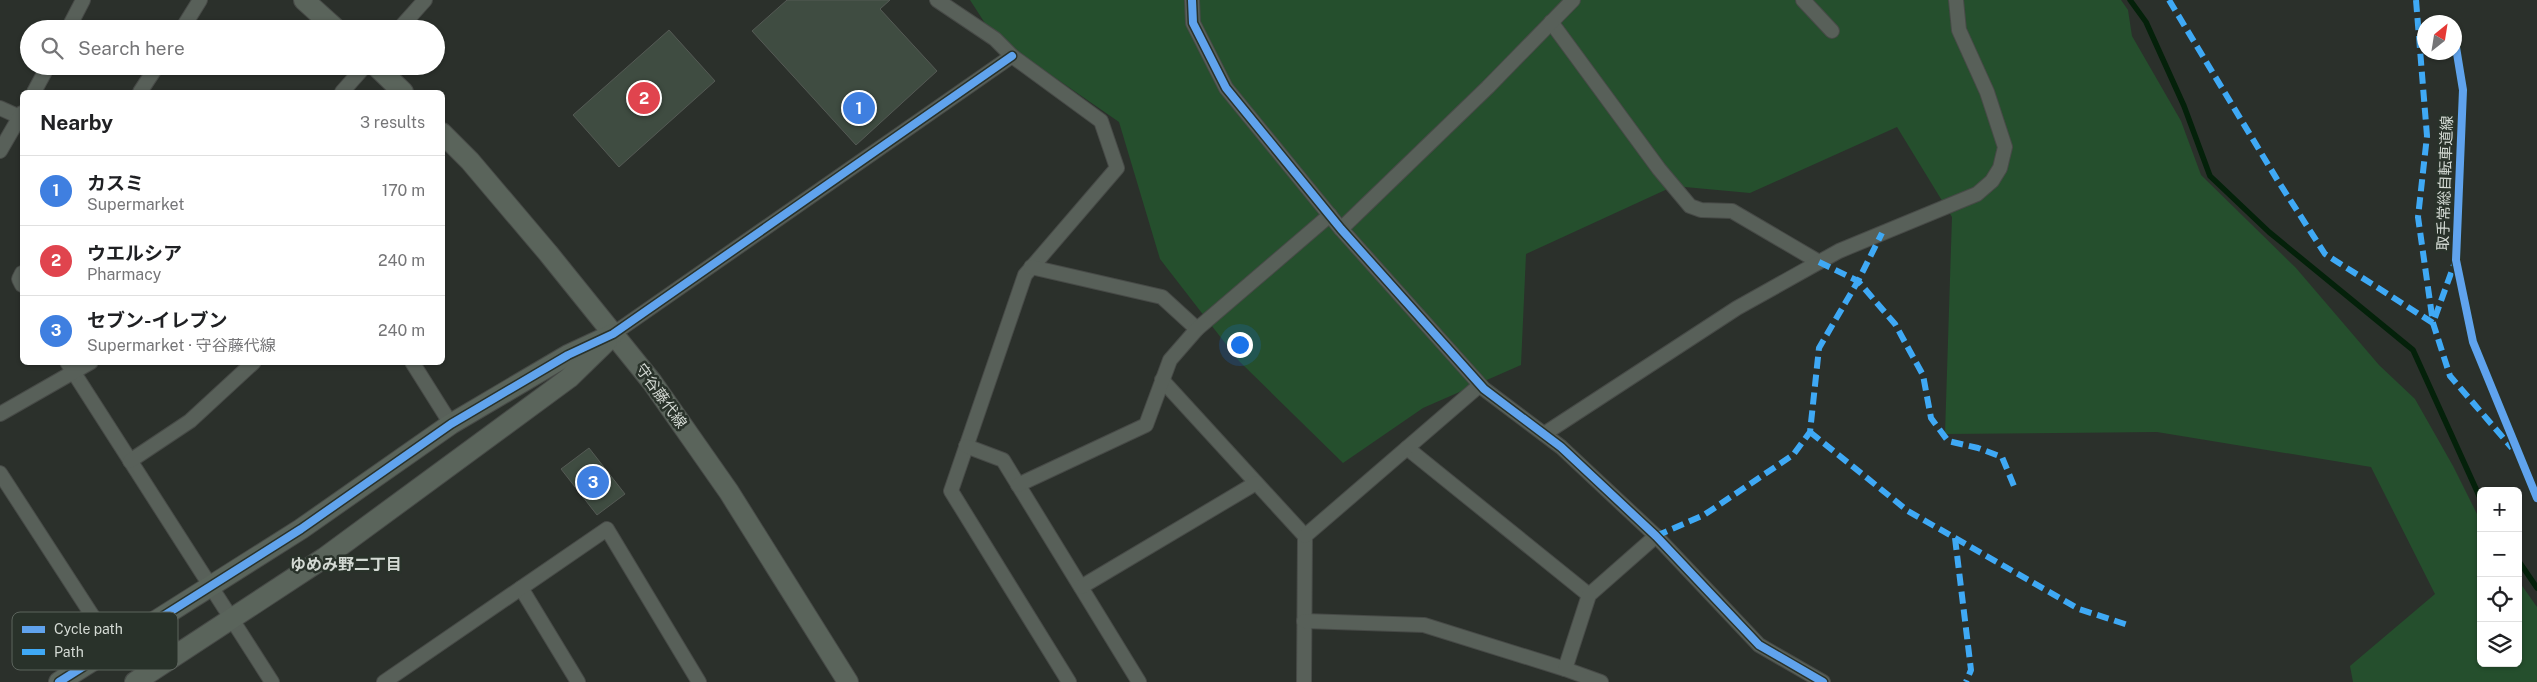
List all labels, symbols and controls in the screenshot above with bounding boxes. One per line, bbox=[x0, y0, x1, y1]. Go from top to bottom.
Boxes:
north arrow bbox=[2417, 15, 2462, 60]
search box bbox=[20, 20, 445, 75]
icon: search bbox=[38, 34, 66, 62]
text: Search here bbox=[78, 37, 185, 59]
pin: 2 bbox=[628, 79, 660, 117]
pin: 1 bbox=[843, 89, 875, 127]
text: Nearby bbox=[40, 110, 113, 135]
text: 3 results bbox=[360, 113, 425, 132]
street label: 取手常総自転車道線 bbox=[2434, 115, 2455, 251]
text: カスミ bbox=[87, 172, 144, 194]
text: 1 bbox=[53, 181, 59, 200]
text: 170 m bbox=[382, 181, 425, 200]
text: Supermarket bbox=[87, 195, 184, 214]
text: ウエルシア bbox=[87, 242, 182, 264]
text: 2 bbox=[51, 251, 61, 270]
text: 240 m bbox=[378, 251, 425, 270]
text: Pharmacy bbox=[87, 265, 161, 284]
text: セブン-イレブン bbox=[87, 309, 227, 331]
text: 3 bbox=[51, 321, 61, 340]
text: 240 m bbox=[378, 321, 425, 340]
your location bbox=[1227, 332, 1253, 358]
text: Supermarket · 守谷藤代線 bbox=[87, 336, 276, 355]
street label: 守谷藤代線 bbox=[632, 360, 690, 431]
pin: 3 bbox=[577, 463, 609, 501]
map controls bbox=[2477, 487, 2522, 667]
button: + bbox=[2477, 487, 2522, 532]
button: − bbox=[2477, 532, 2522, 577]
district label: ゆめみ野二丁目 bbox=[290, 555, 402, 574]
button: locate bbox=[2477, 577, 2522, 622]
legend bbox=[12, 612, 178, 670]
text: Cycle path bbox=[54, 621, 123, 637]
button: layers bbox=[2477, 622, 2522, 667]
text: Path bbox=[54, 644, 84, 660]

